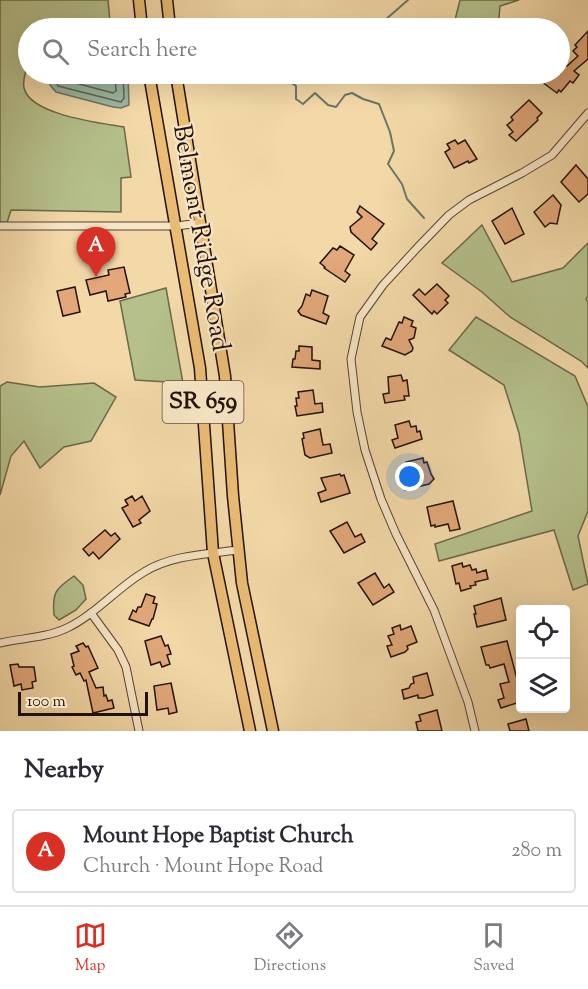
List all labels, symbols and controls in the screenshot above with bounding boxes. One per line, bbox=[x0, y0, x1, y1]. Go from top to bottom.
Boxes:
search box bbox=[18, 18, 570, 84]
icon: search bbox=[39, 35, 72, 68]
text: Search here bbox=[87, 35, 197, 67]
street label: Belmont Ridge Road bbox=[162, 122, 238, 355]
pin: A bbox=[76, 228, 116, 277]
road number: SR 659 bbox=[162, 381, 244, 423]
your location bbox=[395, 462, 424, 491]
map controls bbox=[516, 605, 570, 713]
button: locate bbox=[516, 605, 570, 659]
button: layers bbox=[516, 659, 570, 713]
scale bar bbox=[18, 689, 148, 716]
text: 100 m bbox=[27, 691, 66, 714]
text: Nearby bbox=[24, 752, 104, 789]
text: Mount Hope Baptist Church bbox=[83, 821, 354, 853]
text: A bbox=[37, 837, 54, 866]
text: 280 m bbox=[511, 837, 562, 866]
text: Church · Mount Hope Road bbox=[83, 853, 323, 882]
tab: Map bbox=[74, 919, 107, 978]
tab: Directions bbox=[254, 919, 326, 978]
tab: Saved bbox=[473, 919, 514, 978]

